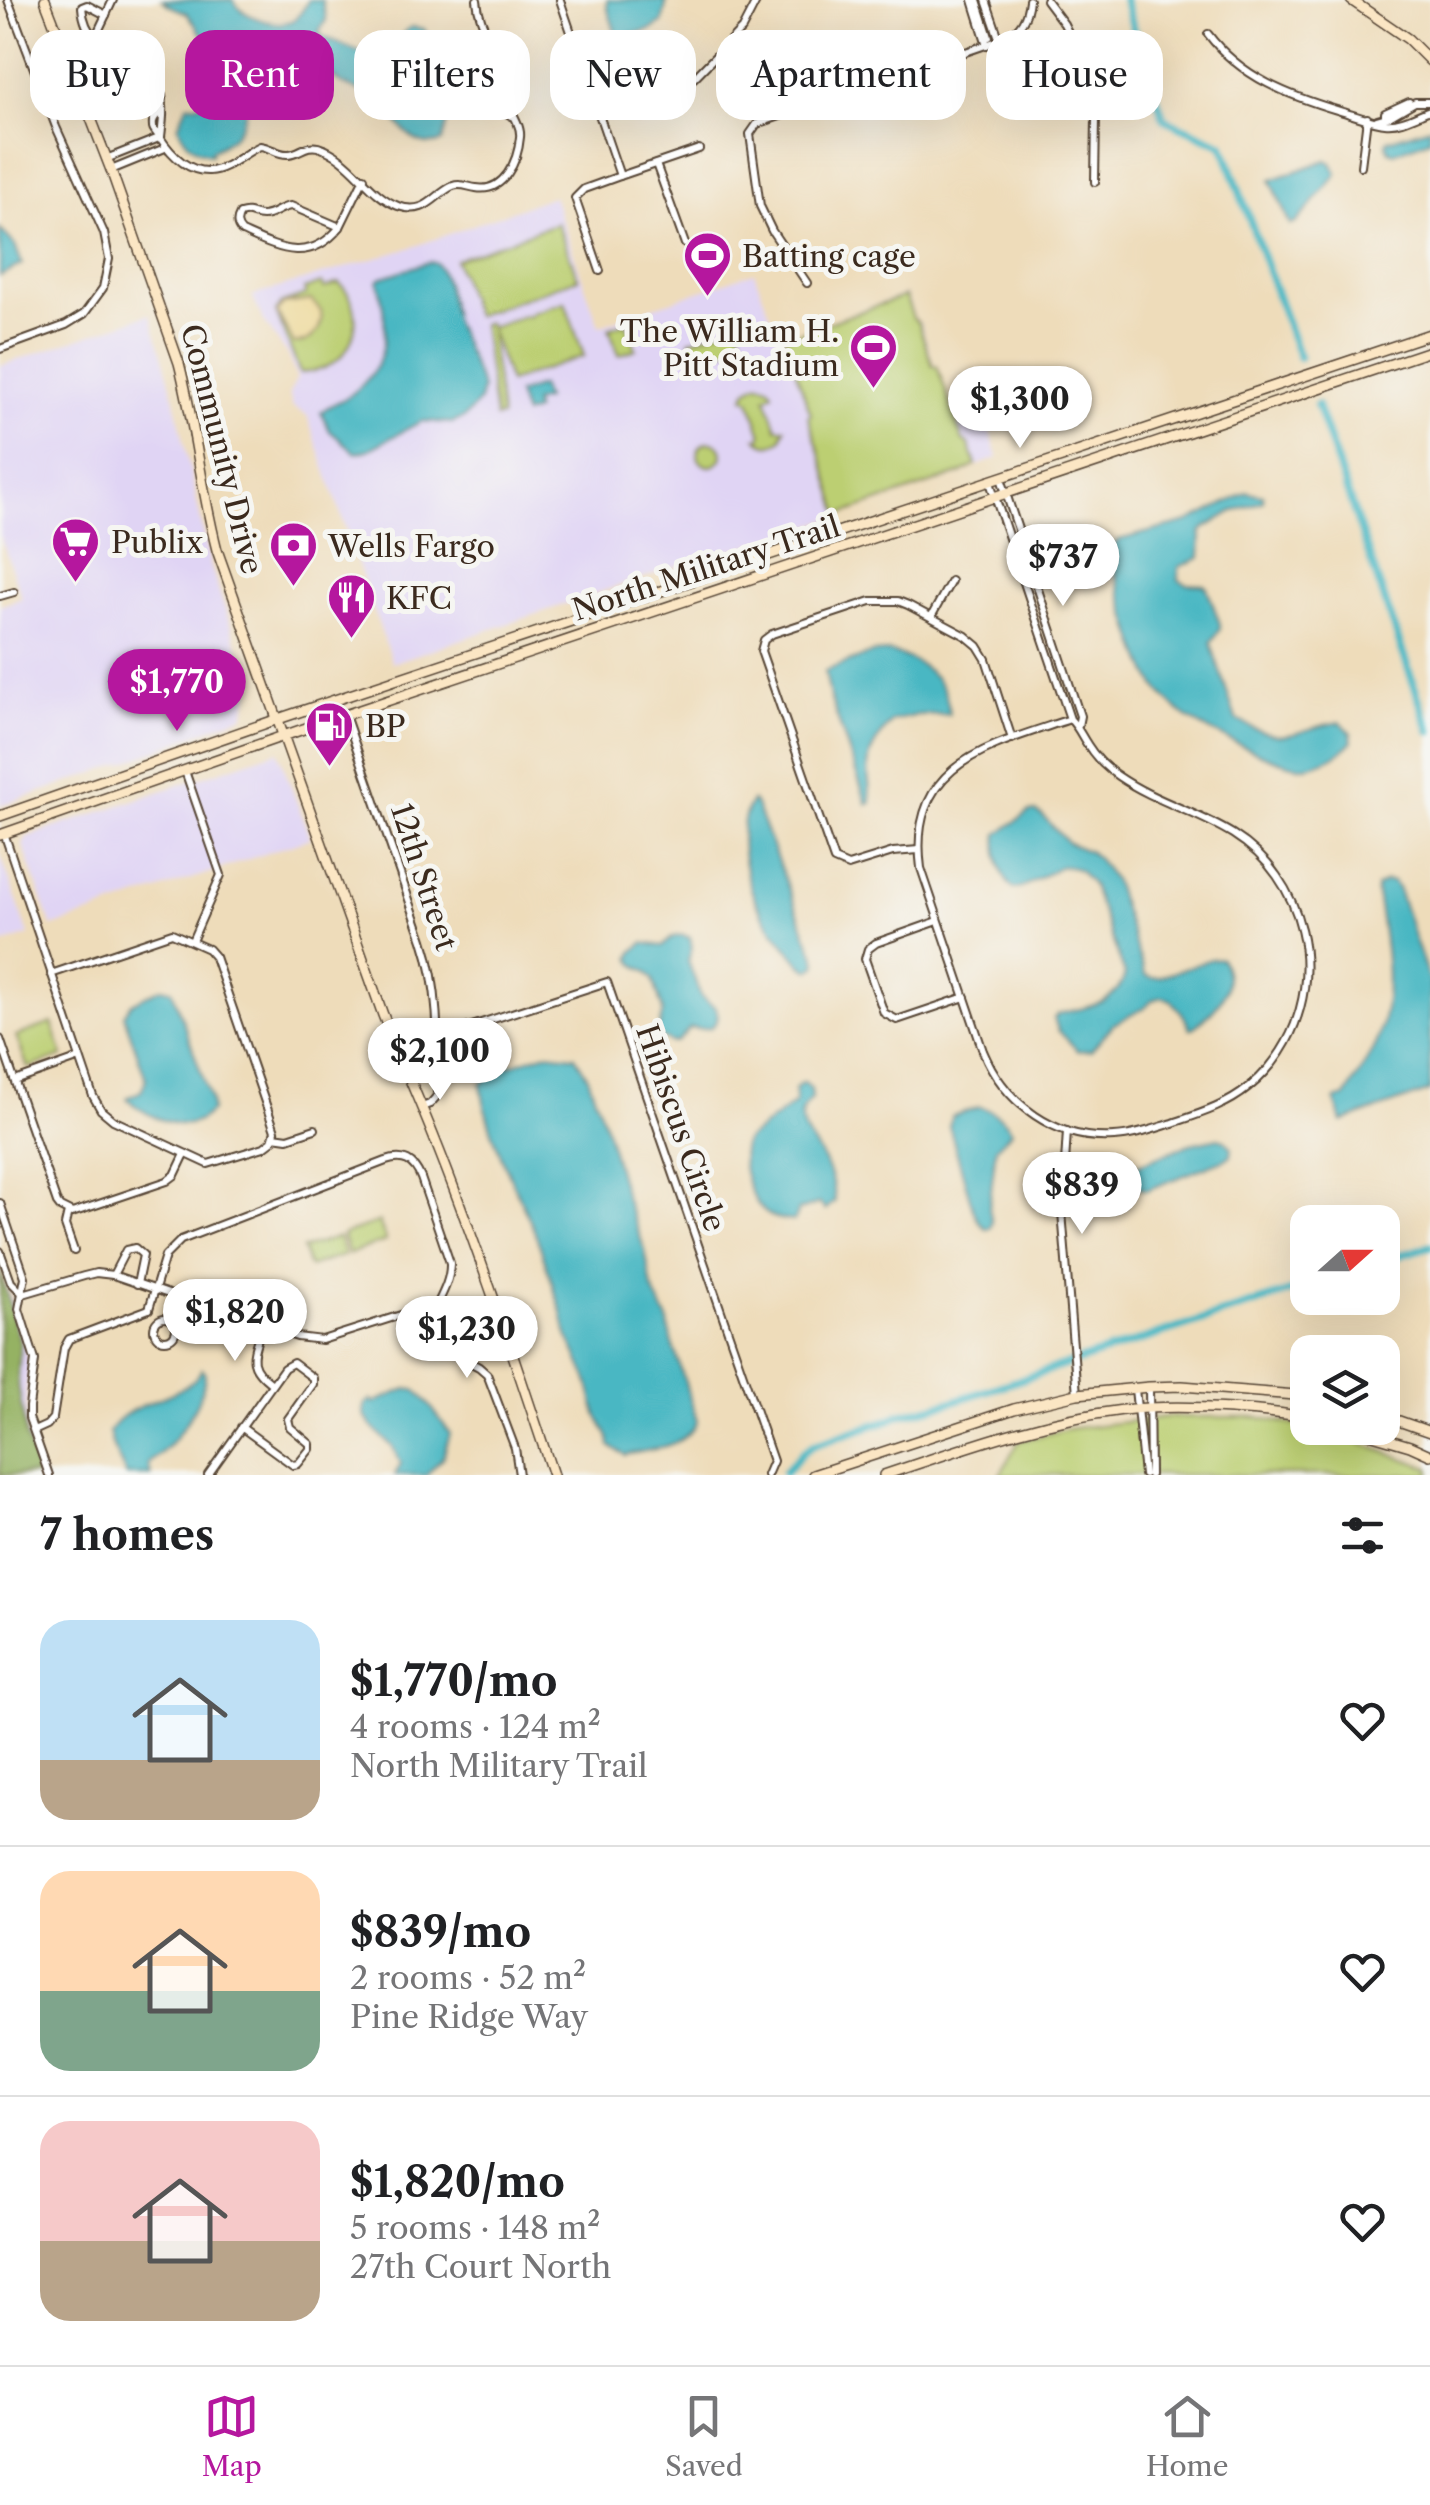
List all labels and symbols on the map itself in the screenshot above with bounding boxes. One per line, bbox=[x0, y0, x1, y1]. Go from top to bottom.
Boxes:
sports icon: Batting cage bbox=[681, 230, 733, 298]
place label: Batting cage bbox=[742, 238, 916, 275]
place label: The William H. Pitt Stadium bbox=[620, 313, 839, 384]
street label: Community Drive bbox=[173, 320, 271, 578]
sports icon: The William H. Pitt Stadium bbox=[848, 322, 900, 390]
pin: $1,300 bbox=[939, 366, 1101, 451]
street label: North Military Trail bbox=[568, 507, 844, 629]
supermarket icon: Publix bbox=[50, 516, 102, 584]
bank icon: Wells Fargo bbox=[267, 520, 319, 588]
place label: Publix bbox=[111, 524, 203, 561]
pin: $737 bbox=[1004, 524, 1122, 609]
place label: Wells Fargo bbox=[327, 528, 495, 565]
restaurant icon: KFC bbox=[325, 572, 377, 640]
place label: KFC bbox=[386, 580, 452, 617]
pin: $1,770 bbox=[96, 649, 258, 734]
fuel station icon: BP bbox=[304, 700, 356, 768]
place label: BP bbox=[365, 708, 406, 745]
street label: 12th Street bbox=[383, 799, 465, 955]
pin: $2,100 bbox=[359, 1018, 521, 1103]
street label: Hibiscus Circle bbox=[628, 1020, 734, 1236]
pin: $839 bbox=[1023, 1152, 1141, 1237]
north arrow bbox=[1290, 1205, 1400, 1315]
pin: $1,820 bbox=[154, 1279, 316, 1364]
pin: $1,230 bbox=[386, 1296, 548, 1381]

